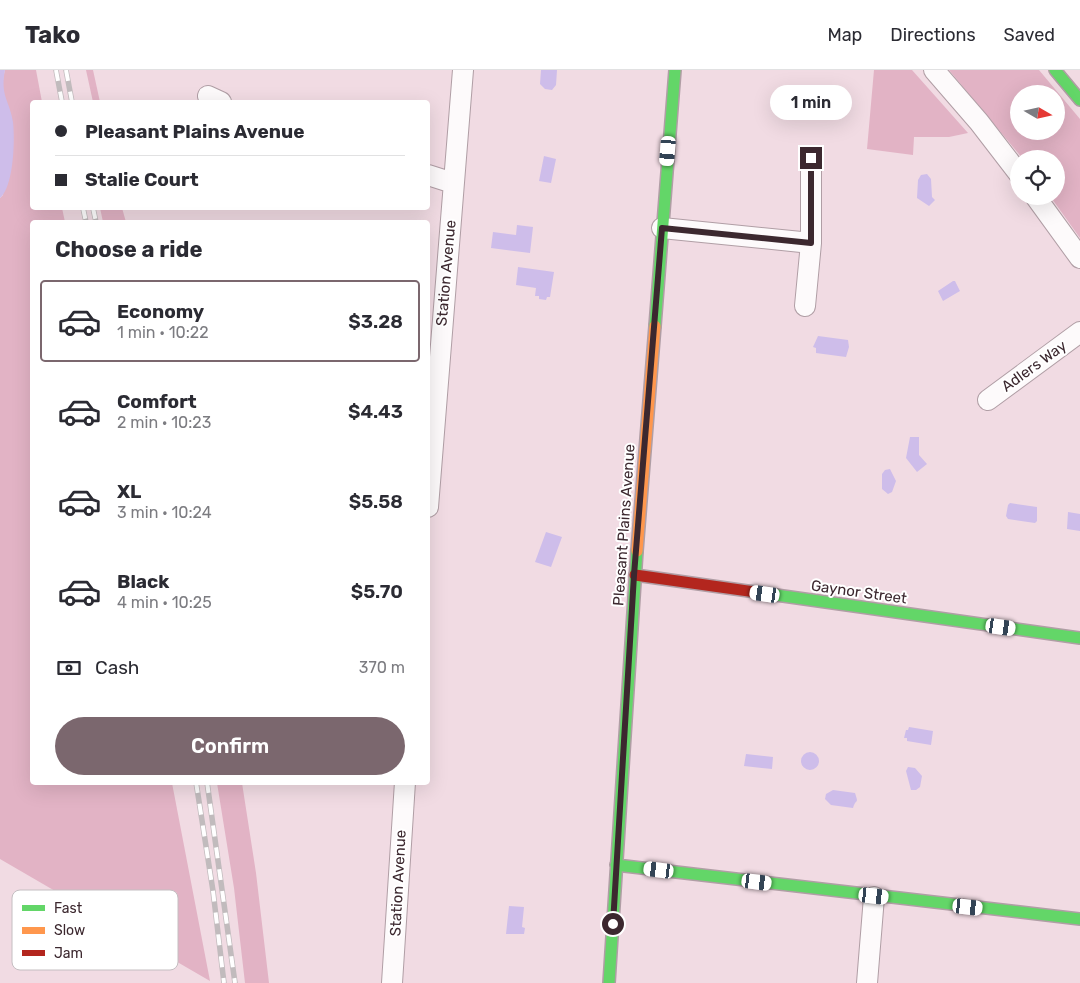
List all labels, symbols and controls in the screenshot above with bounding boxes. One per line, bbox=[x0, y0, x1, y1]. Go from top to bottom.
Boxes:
text: Tako bbox=[25, 21, 80, 49]
text: Map bbox=[827, 24, 862, 46]
text: Directions bbox=[890, 24, 976, 46]
text: Saved bbox=[1004, 24, 1055, 46]
north arrow bbox=[1010, 85, 1065, 140]
map controls bbox=[1010, 85, 1065, 205]
callout: 1 min bbox=[770, 86, 852, 121]
text: 1 min bbox=[791, 93, 831, 112]
text: Pleasant Plains Avenue bbox=[85, 120, 305, 143]
car bbox=[659, 135, 676, 167]
route end bbox=[800, 147, 822, 169]
button: locate bbox=[1010, 150, 1065, 205]
text: Stalie Court bbox=[85, 168, 199, 191]
street label: Station Avenue bbox=[432, 219, 460, 327]
text: Choose a ride bbox=[55, 236, 202, 263]
icon: car bbox=[57, 299, 102, 344]
text: Economy bbox=[117, 300, 204, 323]
text: $3.28 bbox=[348, 310, 403, 333]
text: 1 min · 10:22 bbox=[117, 323, 209, 342]
street label: Adlers Way bbox=[998, 336, 1070, 396]
icon: car bbox=[57, 389, 102, 434]
text: Comfort bbox=[117, 390, 197, 413]
text: $4.43 bbox=[348, 400, 403, 423]
text: 2 min · 10:23 bbox=[117, 413, 211, 432]
street label: Pleasant Plains Avenue bbox=[609, 443, 639, 607]
icon: car bbox=[57, 479, 102, 524]
text: XL bbox=[117, 480, 141, 503]
text: $5.58 bbox=[349, 490, 403, 513]
text: 3 min · 10:24 bbox=[117, 503, 212, 522]
icon: car bbox=[57, 569, 102, 614]
text: Black bbox=[117, 570, 169, 593]
street label: Gaynor Street bbox=[810, 576, 908, 608]
text: $5.70 bbox=[351, 580, 403, 603]
car bbox=[749, 584, 780, 604]
text: 4 min · 10:25 bbox=[117, 593, 212, 612]
car bbox=[985, 617, 1016, 637]
icon: cash bbox=[55, 654, 83, 682]
text: Cash bbox=[95, 656, 139, 679]
text: 370 m bbox=[359, 658, 405, 677]
button: Confirm bbox=[55, 717, 405, 775]
street label: Station Avenue bbox=[386, 829, 410, 937]
car bbox=[643, 861, 674, 879]
car bbox=[741, 873, 772, 891]
car bbox=[858, 887, 889, 905]
legend bbox=[12, 890, 178, 970]
car bbox=[952, 898, 983, 916]
text: Fast bbox=[54, 900, 83, 917]
route start bbox=[602, 913, 624, 935]
text: Slow bbox=[54, 922, 85, 939]
text: Jam bbox=[54, 945, 83, 962]

